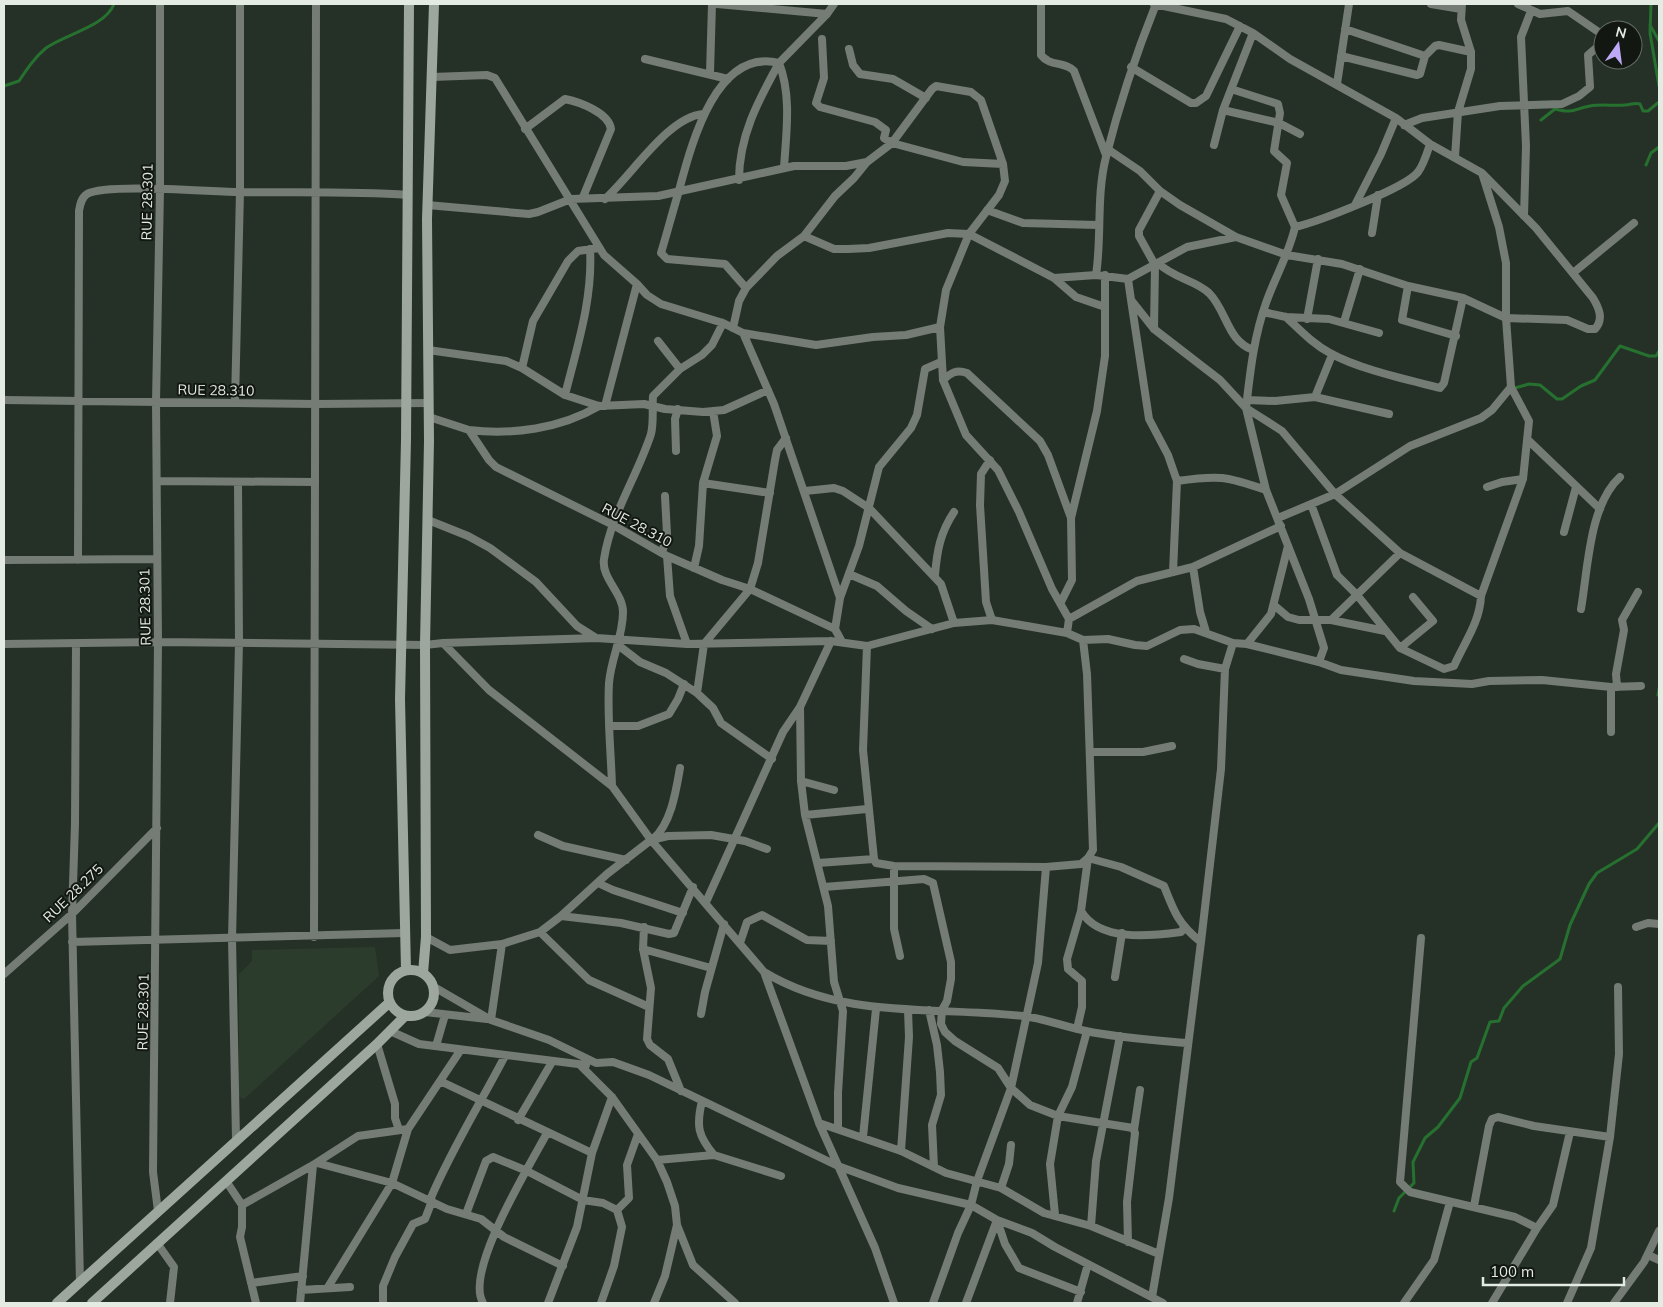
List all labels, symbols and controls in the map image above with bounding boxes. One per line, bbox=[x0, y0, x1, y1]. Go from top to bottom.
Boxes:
north arrow bbox=[1593, 20, 1643, 70]
text: N bbox=[1614, 22, 1628, 42]
street label: RUE 28.301 bbox=[137, 163, 157, 241]
street label: RUE 28.310 bbox=[177, 380, 255, 400]
street label: RUE 28.310 bbox=[599, 499, 675, 551]
street label: RUE 28.301 bbox=[135, 568, 155, 646]
street label: RUE 28.275 bbox=[39, 860, 107, 926]
street label: RUE 28.301 bbox=[133, 973, 153, 1051]
scale bar bbox=[1483, 1254, 1624, 1286]
text: 100 m bbox=[1490, 1262, 1534, 1281]

